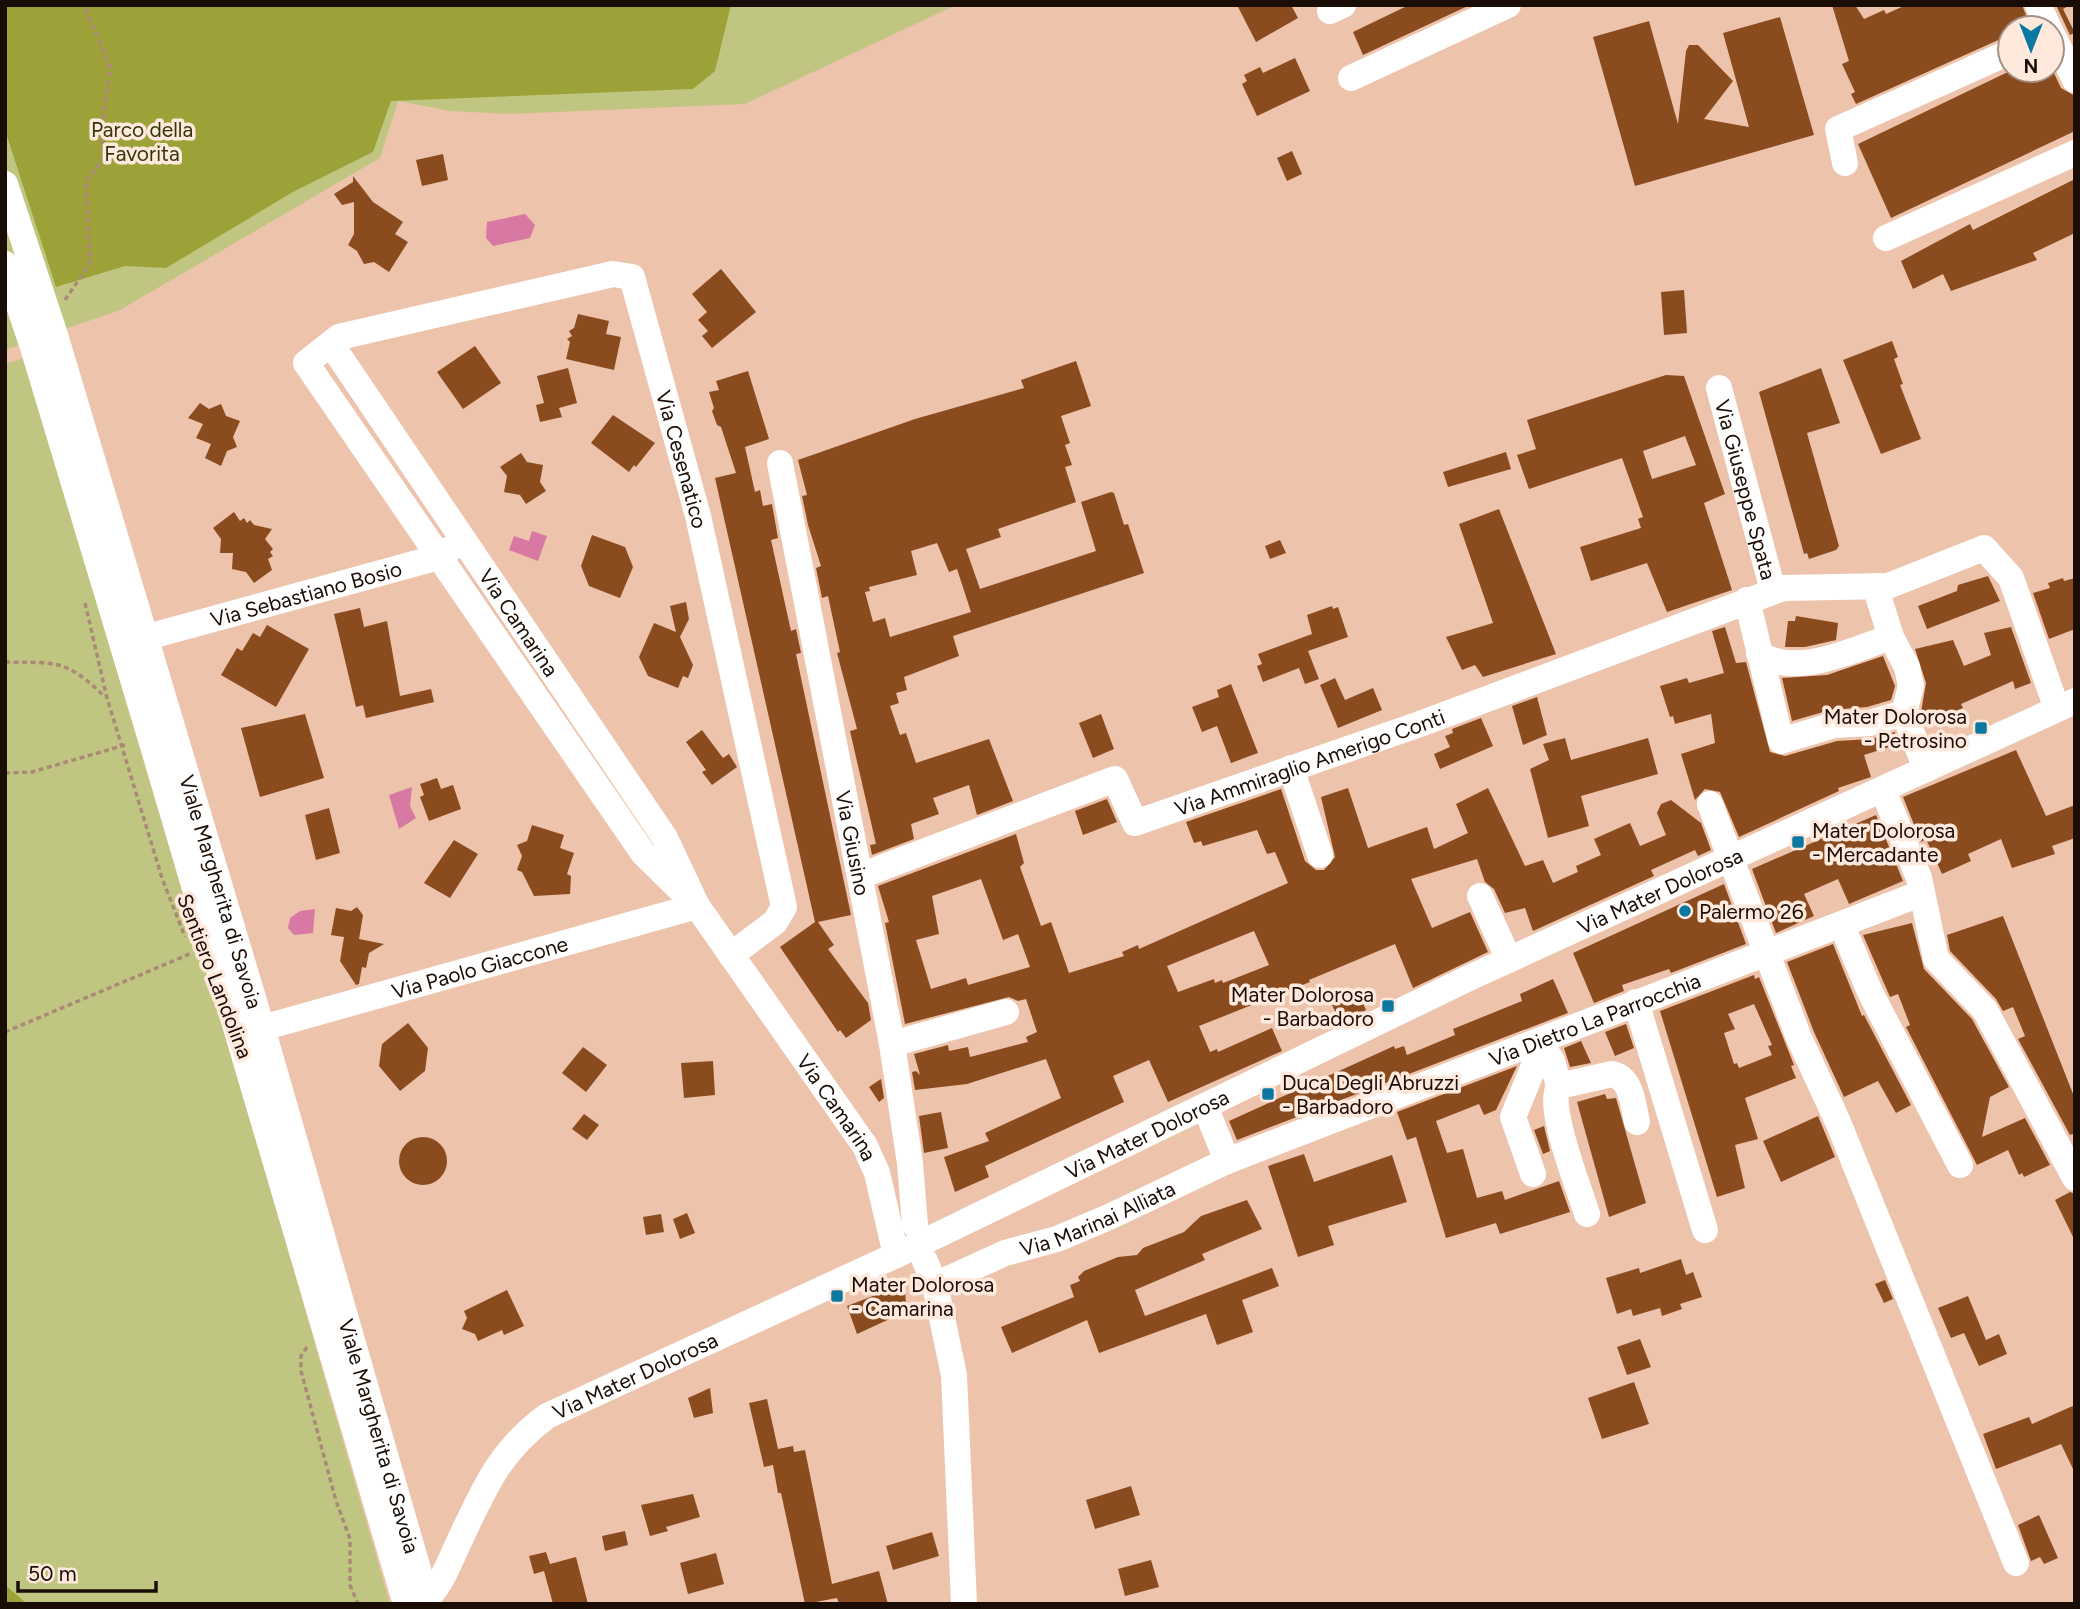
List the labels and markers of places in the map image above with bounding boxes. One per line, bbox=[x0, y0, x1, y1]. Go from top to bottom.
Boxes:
place label: Mater Dolorosa - Petrosino bbox=[1824, 704, 1967, 753]
marker: Mater Dolorosa - Petrosino bbox=[1973, 720, 1989, 736]
place label: Mater Dolorosa - Mercadante bbox=[1812, 818, 1955, 867]
marker: Mater Dolorosa - Mercadante bbox=[1790, 834, 1806, 850]
place label: Palermo 26 bbox=[1699, 899, 1804, 924]
marker: Palermo 26 bbox=[1677, 903, 1693, 919]
place label: Mater Dolorosa - Barbadoro bbox=[1231, 982, 1374, 1031]
marker: Mater Dolorosa - Barbadoro bbox=[1380, 998, 1396, 1014]
place label: Duca Degli Abruzzi - Barbadoro bbox=[1282, 1070, 1459, 1119]
marker: Duca Degli Abruzzi - Barbadoro bbox=[1260, 1086, 1276, 1102]
place label: Mater Dolorosa - Camarina bbox=[851, 1272, 994, 1321]
marker: Mater Dolorosa - Camarina bbox=[829, 1288, 845, 1304]

